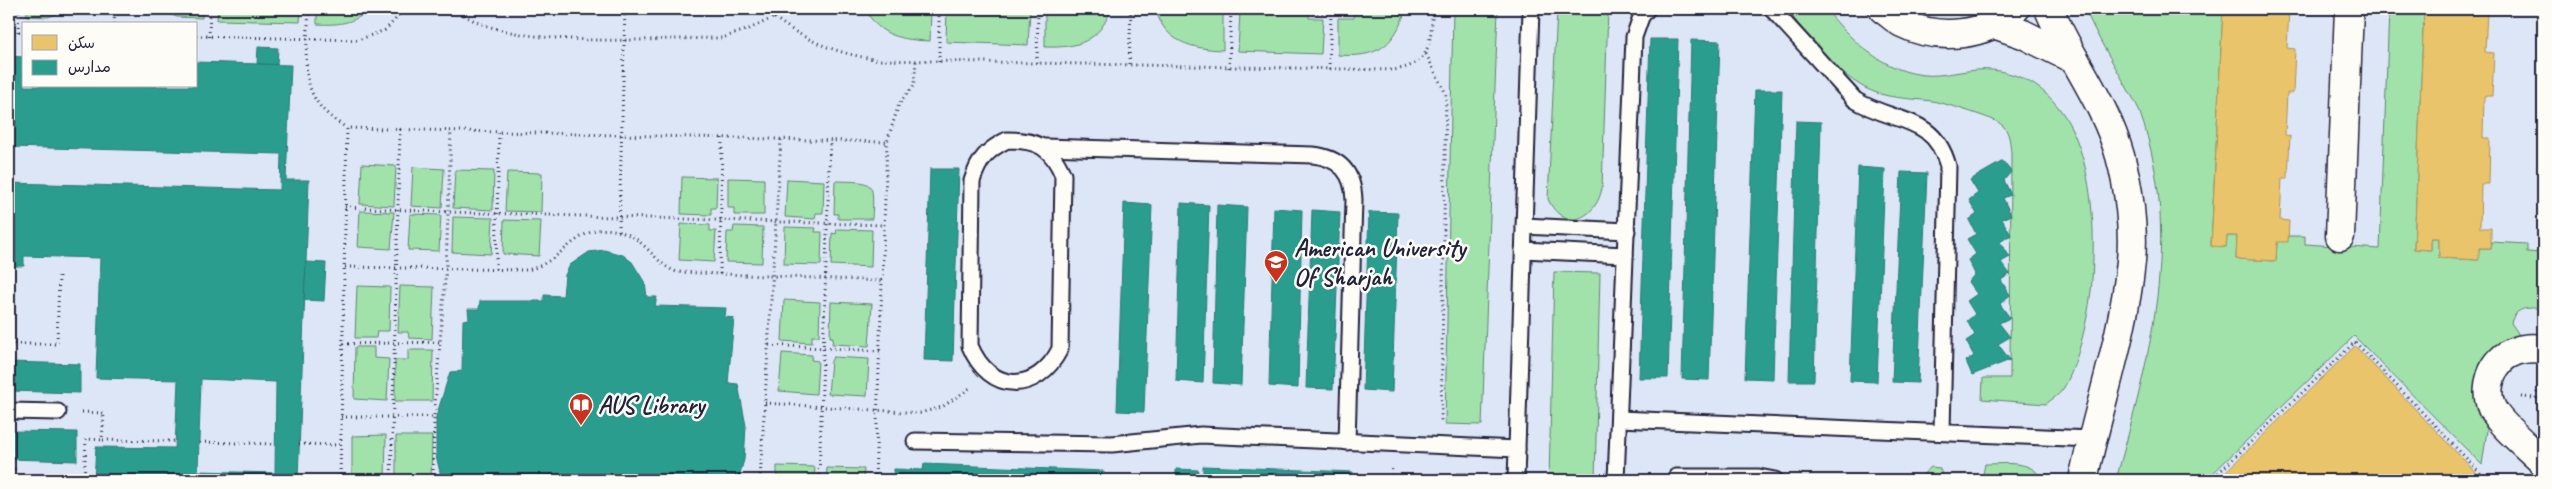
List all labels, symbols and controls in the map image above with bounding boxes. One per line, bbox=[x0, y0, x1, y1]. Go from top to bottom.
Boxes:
legend bbox=[22, 22, 198, 88]
text: سكن bbox=[68, 34, 95, 53]
text: مدارس bbox=[68, 58, 111, 77]
place label: American University Of Sharjah bbox=[1294, 232, 1468, 293]
school or university icon: American University Of Sharjah bbox=[1263, 249, 1289, 283]
place label: AUS Library bbox=[598, 389, 707, 421]
library icon: AUS Library bbox=[568, 392, 594, 426]

